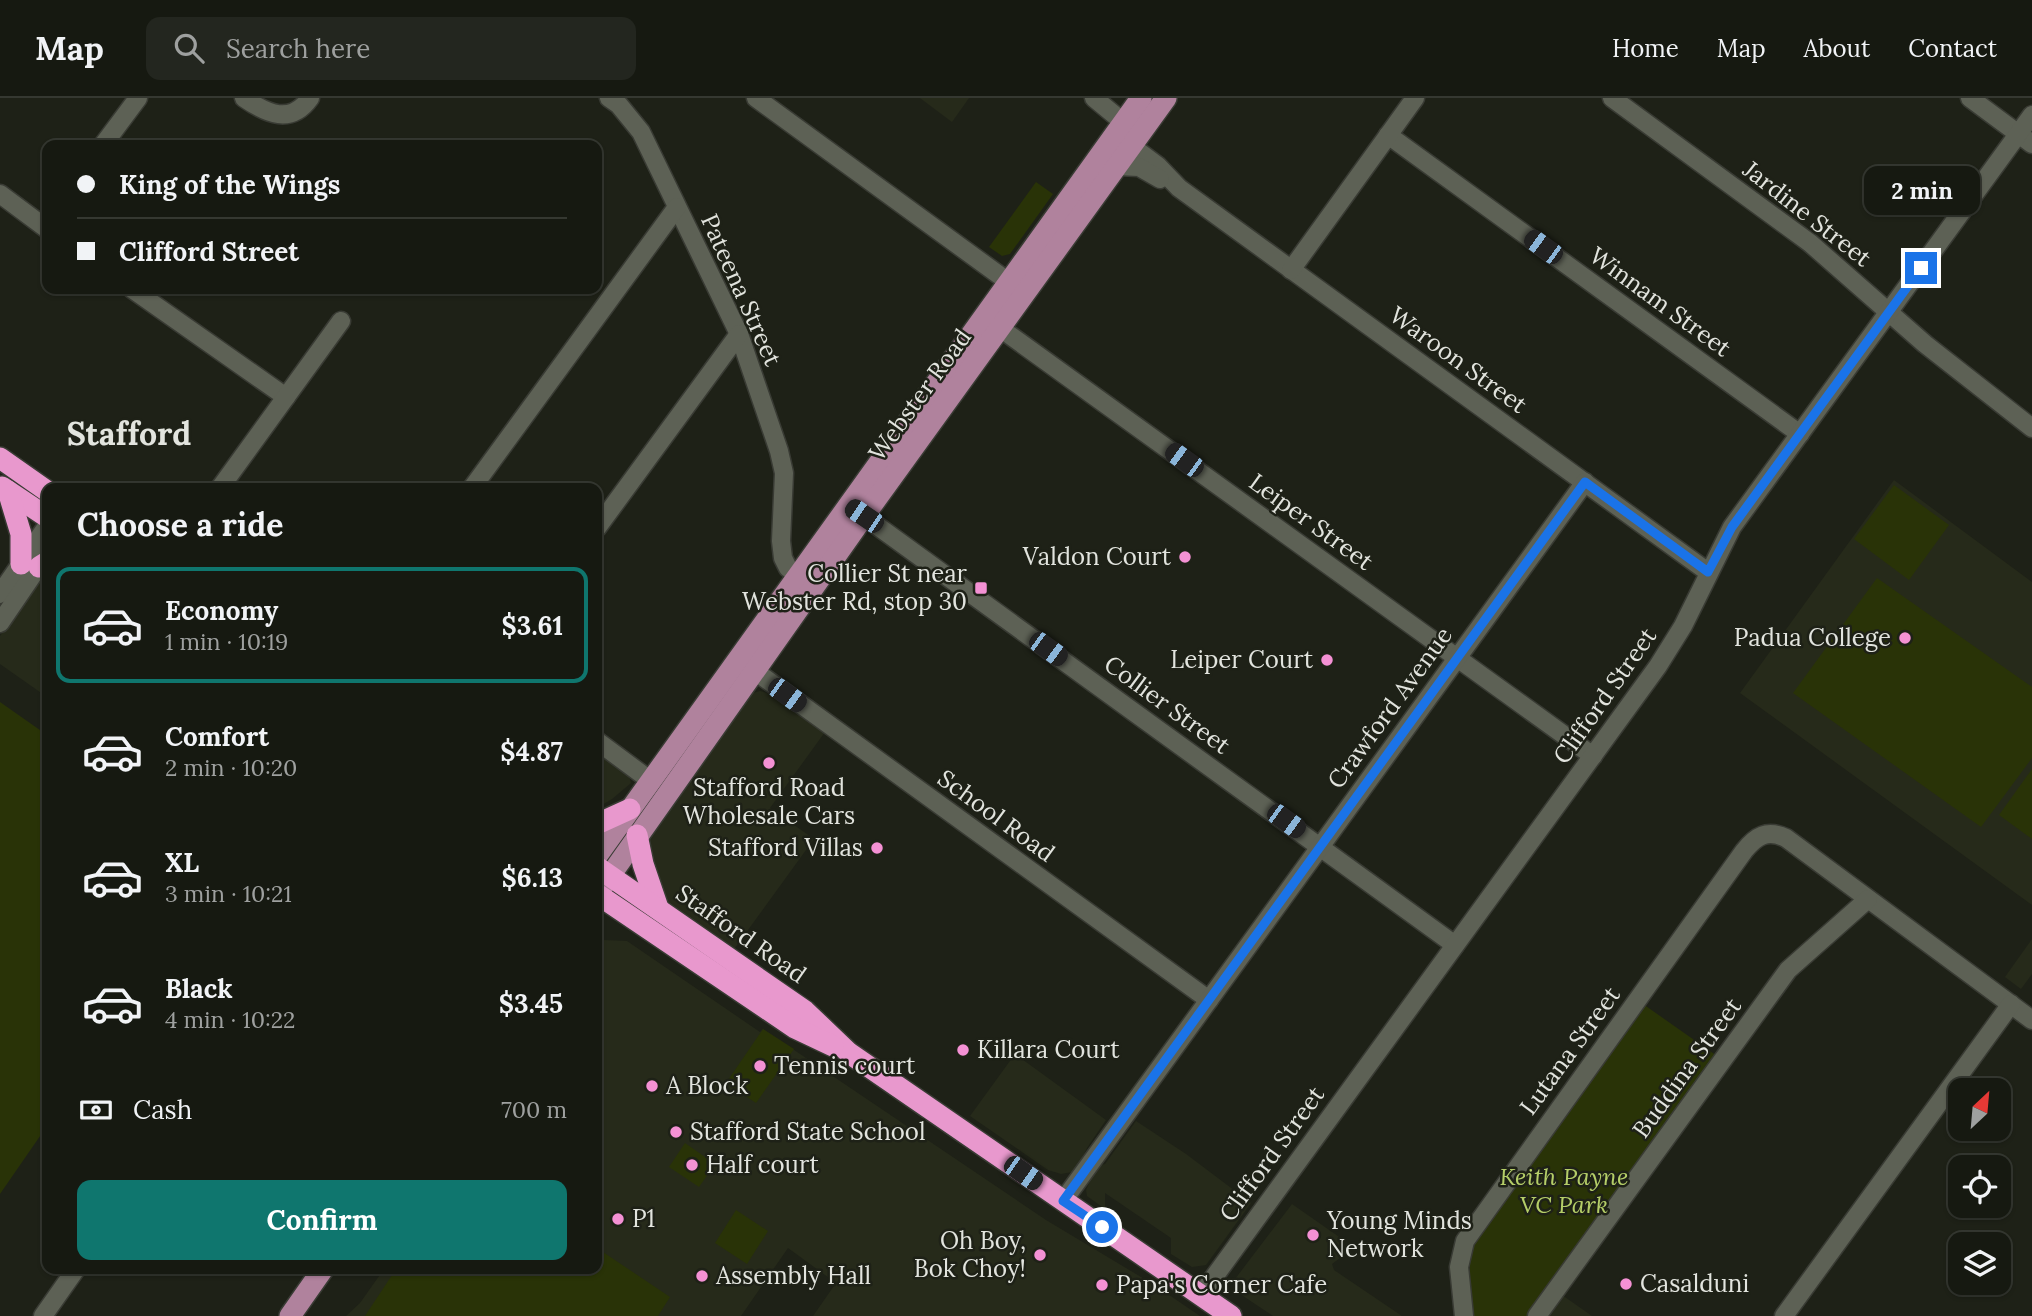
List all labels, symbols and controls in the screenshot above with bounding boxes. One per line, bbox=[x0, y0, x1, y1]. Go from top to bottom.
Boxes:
search box bbox=[146, 17, 636, 80]
text: Map bbox=[35, 27, 104, 69]
icon: search bbox=[170, 29, 208, 67]
text: Search here bbox=[226, 32, 370, 65]
text: Home bbox=[1612, 33, 1679, 64]
text: Map bbox=[1717, 33, 1766, 64]
text: About bbox=[1804, 33, 1870, 64]
text: Contact bbox=[1908, 33, 1997, 64]
street label: Jardine Street bbox=[1736, 153, 1878, 274]
callout: 2 min bbox=[1863, 166, 1979, 216]
text: King of the Wings bbox=[119, 168, 340, 201]
text: 2 min bbox=[1891, 176, 1953, 205]
street label: Pateena Street bbox=[694, 209, 789, 371]
car bbox=[1520, 226, 1567, 268]
text: Clifford Street bbox=[119, 235, 299, 268]
street label: Winnam Street bbox=[1583, 240, 1738, 364]
route end bbox=[1905, 252, 1937, 284]
street label: Waroon Street bbox=[1383, 299, 1534, 420]
street label: Webster Road bbox=[861, 323, 978, 467]
district label: Stafford bbox=[67, 413, 191, 454]
car bbox=[1161, 439, 1208, 481]
street label: Leiper Street bbox=[1243, 466, 1380, 577]
car bbox=[841, 496, 888, 536]
text: Choose a ride bbox=[77, 504, 284, 545]
place label: Valdon Court bbox=[1022, 541, 1172, 572]
marker: Valdon Court bbox=[1177, 549, 1193, 565]
place label: Collier St near Webster Rd, stop 30 bbox=[742, 558, 968, 617]
marker: Collier St near Webster Rd, stop 30 bbox=[973, 580, 989, 596]
icon: car bbox=[81, 594, 144, 657]
text: Economy bbox=[165, 594, 278, 627]
text: $3.61 bbox=[502, 609, 563, 642]
street label: Crawford Avenue bbox=[1320, 621, 1459, 795]
street label: Clifford Street bbox=[1546, 621, 1663, 770]
place label: Padua College bbox=[1734, 622, 1891, 653]
text: 1 min · 10:19 bbox=[165, 627, 288, 656]
car bbox=[1025, 628, 1072, 670]
marker: Padua College bbox=[1897, 630, 1913, 646]
place label: Leiper Court bbox=[1170, 644, 1314, 675]
street label: Collier Street bbox=[1098, 648, 1237, 761]
marker: Leiper Court bbox=[1319, 652, 1335, 668]
car bbox=[764, 674, 811, 716]
icon: car bbox=[81, 720, 144, 783]
text: Comfort bbox=[165, 720, 269, 753]
text: $4.87 bbox=[500, 735, 563, 768]
text: 2 min · 10:20 bbox=[165, 753, 297, 782]
marker: Stafford Road Wholesale Cars bbox=[761, 755, 777, 771]
street label: School Road bbox=[932, 763, 1061, 869]
place label: Stafford Road Wholesale Cars bbox=[683, 772, 855, 831]
car bbox=[1263, 800, 1310, 842]
place label: Stafford Villas bbox=[708, 832, 863, 863]
marker: Stafford Villas bbox=[869, 840, 885, 856]
icon: car bbox=[81, 846, 144, 909]
text: XL bbox=[165, 846, 199, 879]
text: $6.13 bbox=[502, 861, 563, 894]
street label: Stafford Road bbox=[670, 877, 812, 990]
text: 3 min · 10:21 bbox=[165, 879, 292, 908]
icon: car bbox=[81, 972, 144, 1035]
text: Black bbox=[165, 972, 233, 1005]
street label: Lutana Street bbox=[1513, 980, 1627, 1121]
text: $3.45 bbox=[499, 987, 563, 1020]
street label: Buddina Street bbox=[1625, 991, 1748, 1144]
text: 4 min · 10:22 bbox=[165, 1005, 295, 1034]
place label: Killara Court bbox=[977, 1034, 1120, 1065]
marker: Killara Court bbox=[955, 1042, 971, 1058]
place label: Tennis court bbox=[774, 1050, 916, 1081]
marker: Tennis court bbox=[752, 1058, 768, 1074]
place label: A Block bbox=[665, 1070, 748, 1101]
marker: A Block bbox=[644, 1078, 660, 1094]
north arrow bbox=[1948, 1078, 2011, 1141]
map controls bbox=[1948, 1078, 2011, 1295]
street label: Clifford Street bbox=[1212, 1080, 1331, 1227]
icon: cash bbox=[77, 1091, 115, 1129]
text: Cash bbox=[133, 1093, 192, 1126]
text: 700 m bbox=[501, 1095, 567, 1124]
place label: Stafford State School bbox=[690, 1116, 925, 1147]
marker: Stafford State School bbox=[668, 1124, 684, 1140]
place label: Half court bbox=[706, 1149, 819, 1180]
car bbox=[1000, 1152, 1047, 1194]
button: locate bbox=[1948, 1155, 2011, 1218]
marker: Half court bbox=[684, 1157, 700, 1173]
park label: Keith Payne VC Park bbox=[1500, 1161, 1628, 1220]
button: Confirm bbox=[77, 1180, 567, 1260]
place label: P1 bbox=[632, 1203, 655, 1234]
place label: Young Minds Network bbox=[1326, 1205, 1472, 1264]
marker: P1 bbox=[610, 1211, 626, 1227]
route start bbox=[1086, 1211, 1118, 1243]
place label: Oh Boy, Bok Choy! bbox=[914, 1225, 1026, 1284]
marker: Young Minds Network bbox=[1305, 1227, 1321, 1243]
button: layers bbox=[1948, 1232, 2011, 1295]
marker: Oh Boy, Bok Choy! bbox=[1032, 1247, 1048, 1263]
place label: Assembly Hall bbox=[715, 1260, 871, 1291]
marker: Assembly Hall bbox=[694, 1268, 710, 1284]
place label: Casalduni bbox=[1640, 1268, 1749, 1299]
place label: Papa's Corner Cafe bbox=[1116, 1269, 1327, 1300]
marker: Casalduni bbox=[1618, 1276, 1634, 1292]
marker: Papa's Corner Cafe bbox=[1094, 1277, 1110, 1293]

